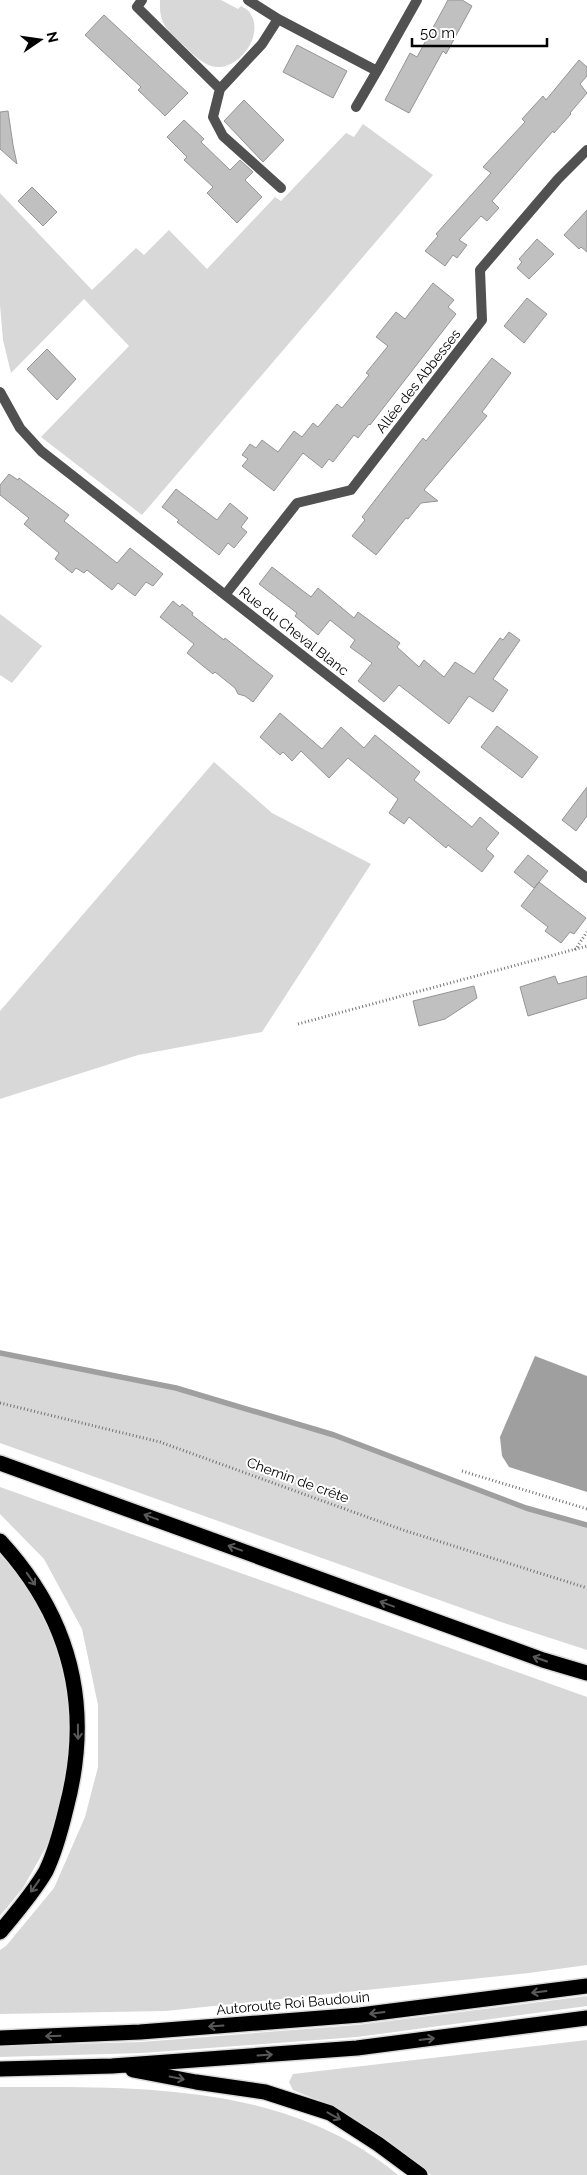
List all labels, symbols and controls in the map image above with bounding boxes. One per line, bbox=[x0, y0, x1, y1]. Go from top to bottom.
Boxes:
north arrow bbox=[15, 15, 65, 65]
scale bar bbox=[412, 15, 547, 47]
text: 50 m bbox=[420, 24, 455, 42]
text: N bbox=[44, 30, 62, 44]
street label: Allée des Abbesses bbox=[372, 326, 464, 436]
street label: Rue du Cheval Blanc bbox=[236, 583, 352, 679]
street label: Chemin de crête bbox=[245, 1454, 351, 1506]
one-way arrow bbox=[144, 1512, 159, 1521]
one-way arrow bbox=[228, 1543, 243, 1552]
one-way arrow bbox=[26, 1572, 36, 1586]
one-way arrow bbox=[380, 1599, 396, 1608]
one-way arrow bbox=[533, 1654, 549, 1663]
one-way arrow bbox=[73, 1723, 82, 1739]
one-way arrow bbox=[30, 1879, 40, 1893]
one-way arrow bbox=[531, 1987, 547, 1997]
street label: Autoroute Roi Baudouin bbox=[216, 1988, 370, 2018]
one-way arrow bbox=[370, 2008, 386, 2018]
one-way arrow bbox=[208, 2022, 224, 2031]
one-way arrow bbox=[46, 2031, 62, 2040]
one-way arrow bbox=[419, 2034, 435, 2044]
one-way arrow bbox=[257, 2050, 273, 2059]
one-way arrow bbox=[169, 2074, 185, 2084]
one-way arrow bbox=[326, 2112, 341, 2122]

